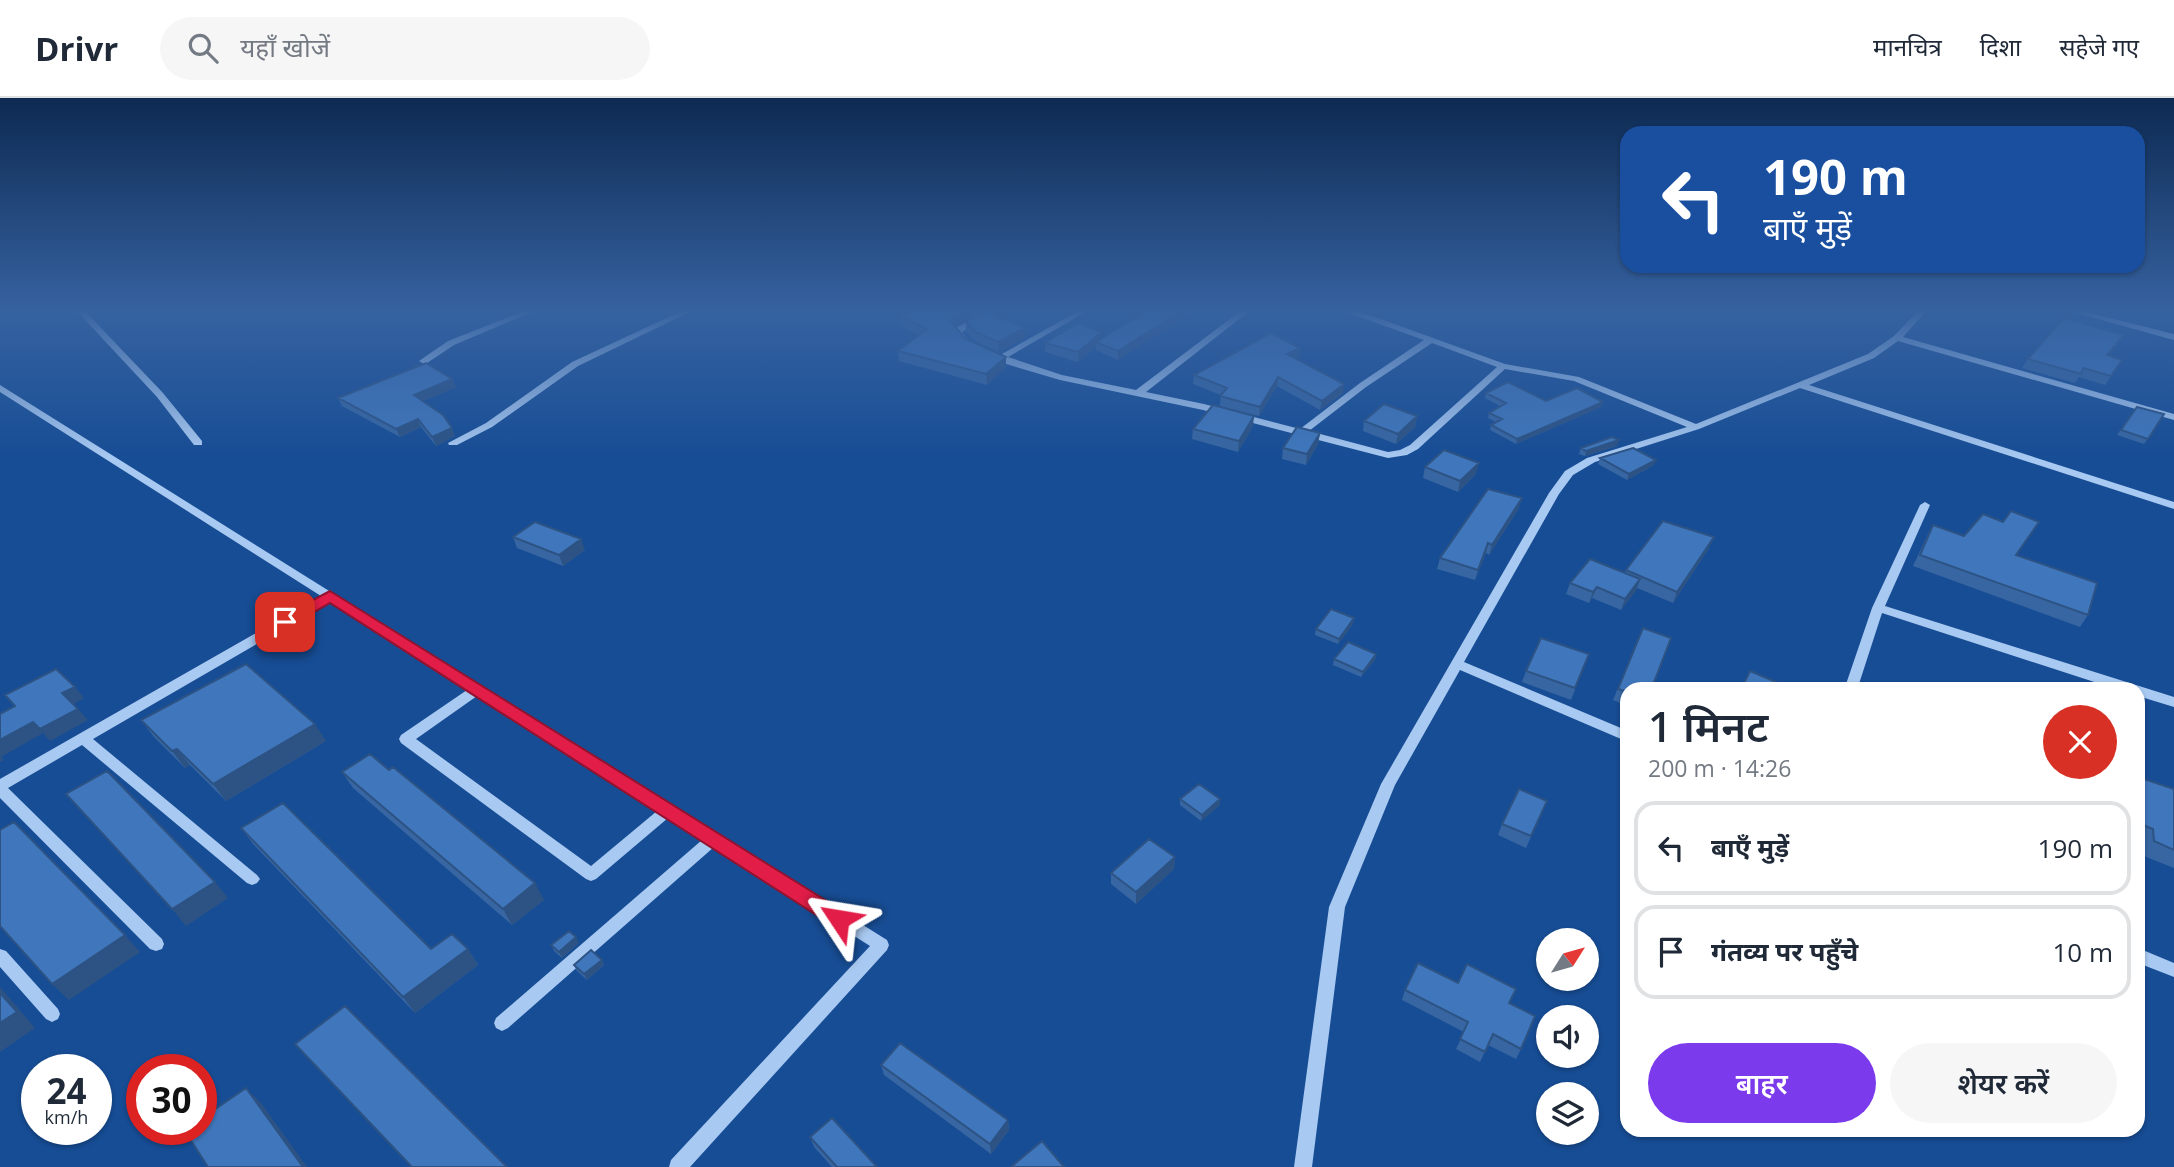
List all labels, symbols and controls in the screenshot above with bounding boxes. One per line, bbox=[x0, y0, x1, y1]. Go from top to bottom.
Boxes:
search box bbox=[160, 17, 650, 80]
text: Drivr bbox=[35, 26, 118, 71]
icon: search bbox=[184, 29, 222, 67]
text: यहाँ खोजें bbox=[240, 29, 330, 65]
text: मानचित्र bbox=[1873, 30, 1942, 63]
text: दिशा bbox=[1980, 30, 2021, 63]
text: सहेजे गए bbox=[2059, 30, 2139, 63]
text: 190 m bbox=[1763, 143, 1908, 209]
icon: left bbox=[1648, 154, 1739, 245]
text: बाएँ मुड़ें bbox=[1763, 206, 1852, 249]
pin bbox=[255, 592, 315, 652]
icon: arrive bbox=[266, 603, 304, 641]
text: 1 मिनट bbox=[1648, 697, 1768, 754]
button: close bbox=[2043, 705, 2117, 779]
text: 200 m · 14:26 bbox=[1648, 752, 1791, 784]
icon: left bbox=[1652, 829, 1690, 867]
text: बाएँ मुड़ें bbox=[1711, 829, 1789, 865]
text: 190 m bbox=[2038, 830, 2113, 866]
position arrow bbox=[802, 882, 876, 956]
north arrow bbox=[1536, 928, 1600, 990]
map controls bbox=[1536, 928, 1599, 1145]
icon: arrive bbox=[1652, 933, 1690, 971]
text: गंतव्य पर पहुँचे bbox=[1711, 933, 1858, 969]
text: 10 m bbox=[2052, 934, 2113, 970]
button: sound bbox=[1536, 1005, 1599, 1068]
button: बाहर bbox=[1648, 1043, 1876, 1123]
button: शेयर करें bbox=[1890, 1043, 2117, 1123]
speed limit sign: 30 bbox=[126, 1054, 217, 1145]
text: 24 bbox=[46, 1067, 87, 1114]
button: layers bbox=[1536, 1082, 1599, 1145]
text: km/h bbox=[45, 1105, 88, 1129]

